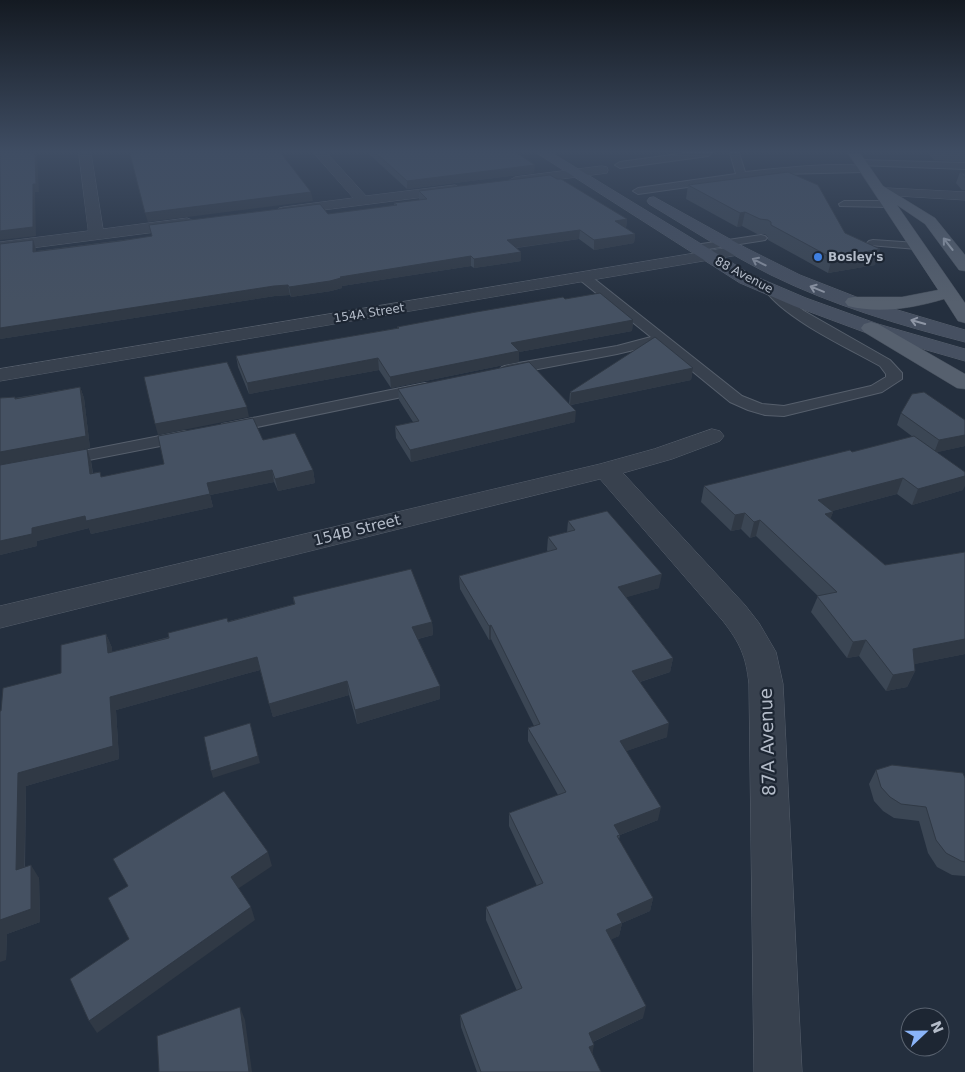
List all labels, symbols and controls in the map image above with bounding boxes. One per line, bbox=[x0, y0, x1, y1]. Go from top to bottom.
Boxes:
one-way arrow bbox=[942, 238, 953, 251]
place label: Bosley's bbox=[828, 250, 883, 264]
marker: Bosley's bbox=[812, 251, 824, 263]
street label: 88 Avenue bbox=[713, 254, 775, 296]
one-way arrow bbox=[752, 257, 767, 267]
one-way arrow bbox=[810, 283, 825, 293]
street label: 154A Street bbox=[333, 300, 406, 325]
one-way arrow bbox=[911, 317, 927, 327]
street label: 154B Street bbox=[312, 510, 403, 550]
street label: 87A Avenue bbox=[755, 688, 779, 796]
north arrow bbox=[900, 1007, 950, 1057]
text: N bbox=[927, 1019, 947, 1036]

